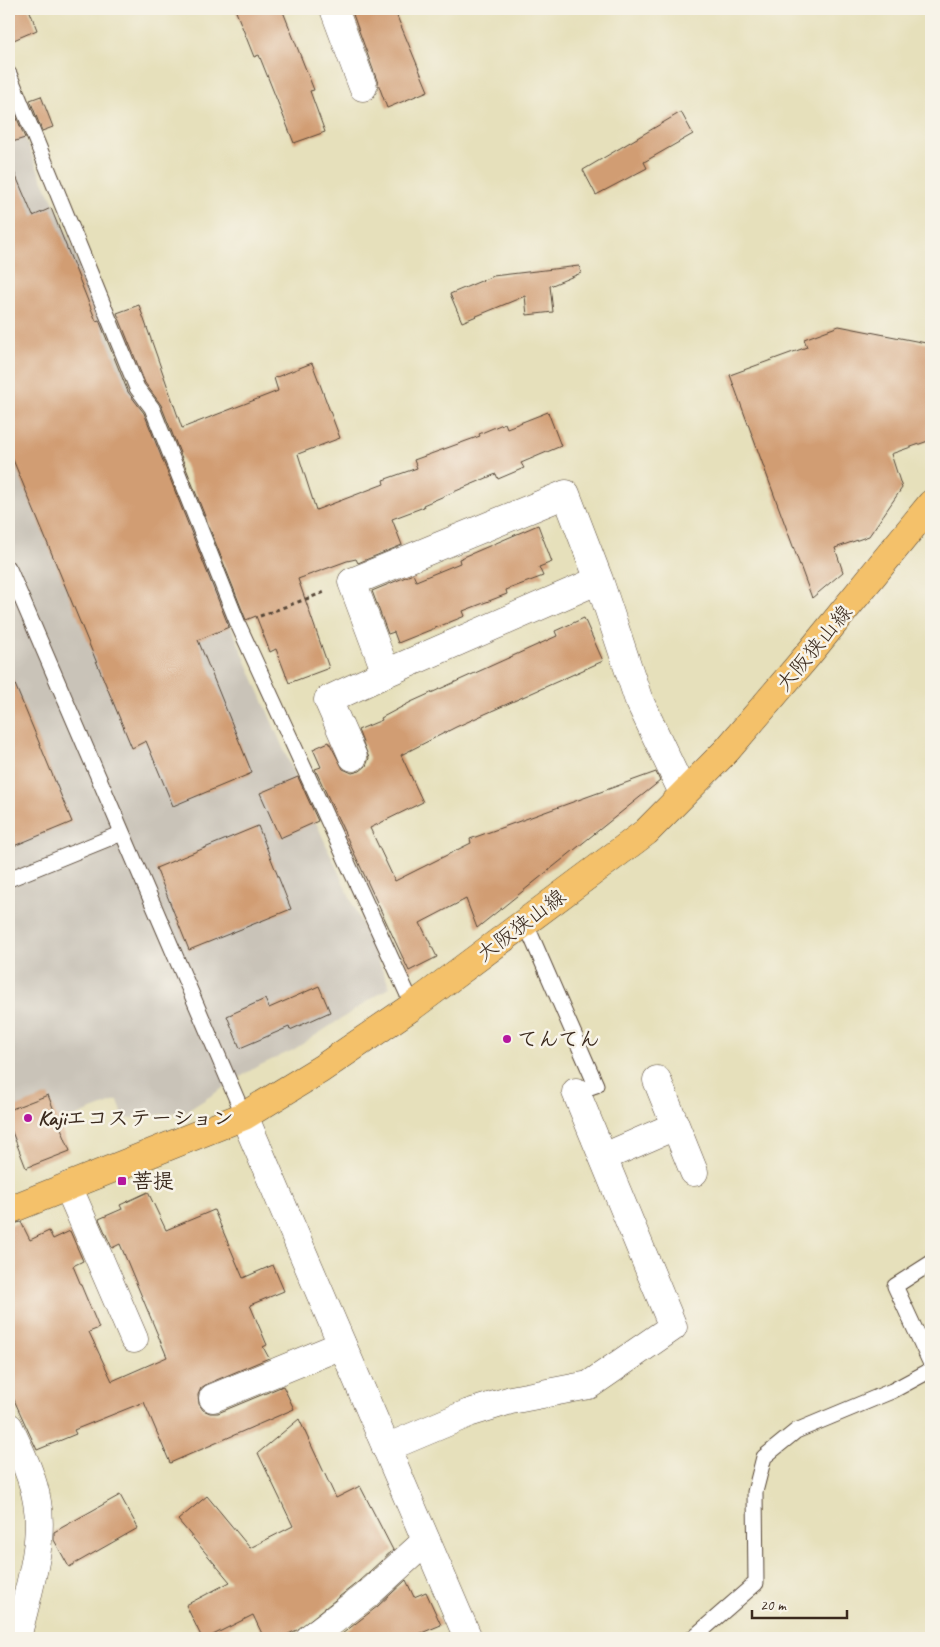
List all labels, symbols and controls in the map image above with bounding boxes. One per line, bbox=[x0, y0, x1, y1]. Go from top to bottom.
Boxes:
street label: 大阪狭山線 bbox=[770, 599, 858, 697]
street label: 大阪狭山線 bbox=[471, 883, 571, 967]
place label: てんてん bbox=[517, 1026, 600, 1052]
marker: てんてん bbox=[501, 1033, 513, 1045]
place label: Kajiエコステーション bbox=[38, 1105, 234, 1131]
marker: Kajiエコステーション bbox=[22, 1112, 34, 1124]
place label: 菩提 bbox=[132, 1168, 174, 1194]
marker: 菩提 bbox=[116, 1175, 128, 1187]
scale bar bbox=[752, 1587, 848, 1619]
text: 20 m bbox=[760, 1596, 787, 1615]

